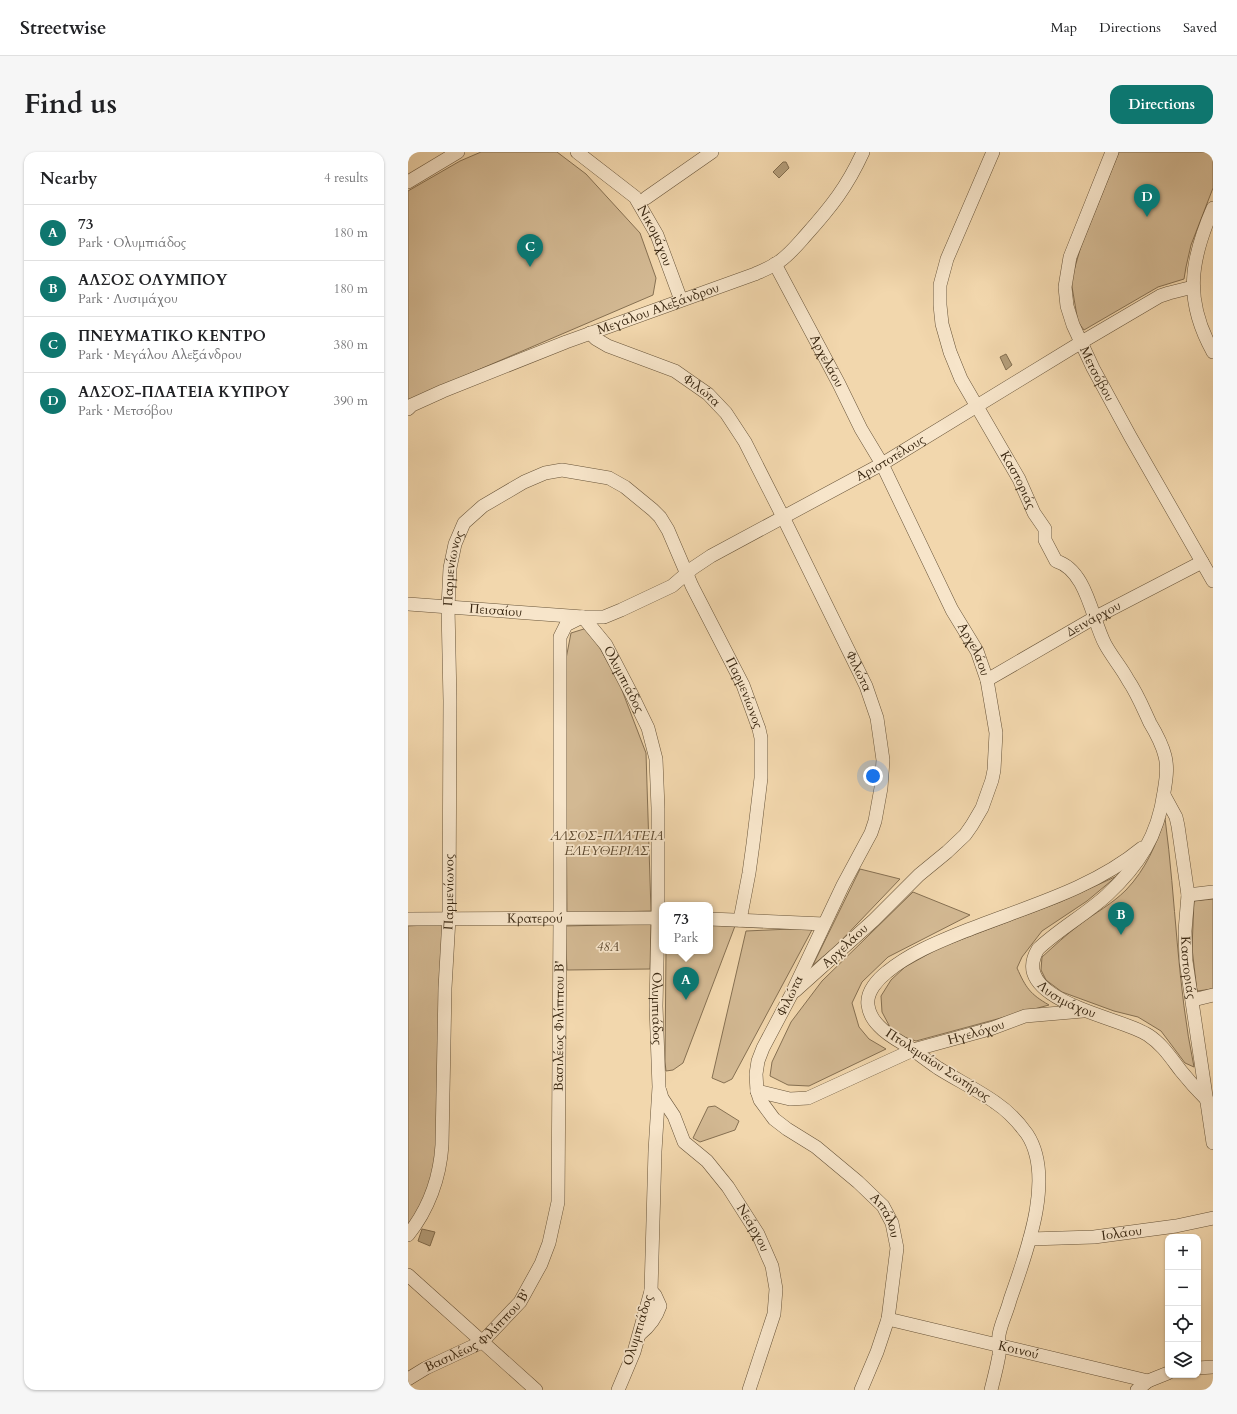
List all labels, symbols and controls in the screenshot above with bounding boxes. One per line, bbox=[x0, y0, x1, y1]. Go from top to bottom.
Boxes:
text: Streetwise bbox=[20, 15, 107, 41]
text: Map bbox=[1051, 18, 1077, 37]
text: Directions bbox=[1099, 18, 1161, 37]
text: Saved bbox=[1183, 18, 1217, 37]
text: Find us bbox=[24, 85, 117, 123]
button: Directions bbox=[1110, 85, 1213, 124]
text: Nearby bbox=[40, 167, 97, 190]
text: 4 results bbox=[324, 169, 368, 187]
pin: D bbox=[1134, 184, 1160, 217]
street label: Νικομάχου bbox=[633, 202, 677, 269]
text: 73 bbox=[78, 214, 93, 234]
text: A bbox=[48, 224, 58, 242]
text: 180 m bbox=[334, 224, 368, 242]
text: Park · Ολυμπιάδος bbox=[78, 234, 186, 252]
pin: C bbox=[517, 234, 543, 267]
text: ΑΛΣΟΣ ΟΛΥΜΠΟΥ bbox=[78, 270, 227, 290]
street label: Μεγάλου Αλεξάνδρου bbox=[595, 279, 722, 339]
text: B bbox=[48, 280, 58, 298]
text: 180 m bbox=[334, 280, 368, 298]
text: Park · Λυσιμάχου bbox=[78, 290, 178, 308]
text: ΠΝΕΥΜΑΤΙΚΟ ΚΕΝΤΡΟ bbox=[78, 326, 266, 346]
street label: Αρχελάου bbox=[805, 331, 848, 391]
text: C bbox=[48, 336, 58, 354]
text: 380 m bbox=[334, 336, 368, 354]
street label: Μετσόβου bbox=[1075, 344, 1119, 405]
text: Park · Μεγάλου Αλεξάνδρου bbox=[78, 346, 242, 364]
street label: Φιλώτα bbox=[679, 370, 725, 411]
text: ΑΛΣΟΣ-ΠΛΑΤΕΙΑ ΚΥΠΡΟΥ bbox=[78, 382, 290, 402]
text: D bbox=[47, 392, 59, 410]
text: 390 m bbox=[334, 392, 368, 410]
text: Park · Μετσόβου bbox=[78, 402, 173, 420]
street label: Αριστοτέλους bbox=[853, 430, 929, 485]
street label: Καστοριάς bbox=[996, 448, 1040, 513]
street label: Παρμενίωνος bbox=[439, 527, 469, 606]
street label: Δεινάρχου bbox=[1063, 597, 1124, 641]
street label: Πεισαίου bbox=[469, 600, 523, 621]
street label: Αρχελάου bbox=[953, 619, 994, 679]
street label: Ολυμπιάδος bbox=[599, 643, 649, 716]
street label: Φιλώτα bbox=[841, 648, 876, 694]
street label: Παρμενίωνος bbox=[721, 654, 767, 732]
your location bbox=[863, 766, 883, 786]
park label: ΑΛΣΟΣ-ΠΛΑΤΕΙΑ ΕΛΕΥΘΕΡΙΑΣ bbox=[549, 827, 664, 860]
street label: Παρμενίωνος bbox=[439, 853, 458, 930]
popup bbox=[659, 902, 713, 954]
pin: B bbox=[1108, 902, 1134, 935]
street label: Κρατερού bbox=[507, 909, 563, 928]
text: 73 bbox=[673, 909, 689, 929]
street label: Αρχελάου bbox=[818, 920, 872, 972]
text: Park bbox=[673, 929, 699, 947]
street label: Καστοριάς bbox=[1176, 936, 1201, 1001]
park label: 48Α bbox=[596, 938, 620, 956]
street label: Βασιλέως Φιλίππου Β' bbox=[550, 960, 569, 1091]
pin: A bbox=[673, 967, 699, 1000]
street label: Ολυμπιάδος bbox=[647, 972, 666, 1046]
street label: Φιλώτα bbox=[772, 973, 808, 1019]
street label: Λυσιμάχου bbox=[1033, 977, 1099, 1023]
street label: Ηγελόχου bbox=[946, 1015, 1007, 1049]
street label: Πτολεμαίου Σωτήρος bbox=[882, 1024, 994, 1106]
street label: Αττάλου bbox=[866, 1189, 904, 1240]
street label: Νεάρχου bbox=[732, 1200, 774, 1255]
street label: Ιολάου bbox=[1100, 1222, 1143, 1245]
map controls bbox=[1165, 1234, 1201, 1378]
button: + bbox=[1165, 1234, 1201, 1270]
button: − bbox=[1165, 1270, 1201, 1306]
street label: Βασιλέως Φιλίππου Β' bbox=[422, 1286, 534, 1376]
street label: Ολυμπιάδος bbox=[619, 1292, 657, 1368]
button: locate bbox=[1165, 1306, 1201, 1342]
street label: Κοινού bbox=[996, 1337, 1041, 1364]
button: layers bbox=[1165, 1342, 1201, 1378]

